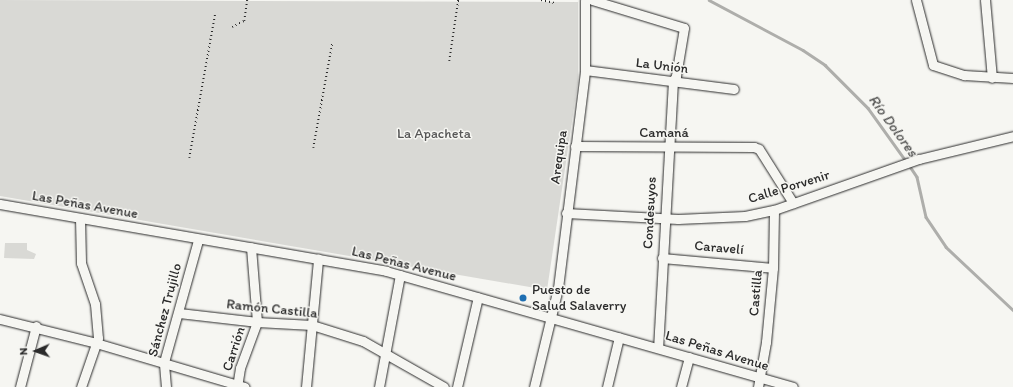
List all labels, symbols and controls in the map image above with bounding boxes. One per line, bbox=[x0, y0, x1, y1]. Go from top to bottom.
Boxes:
street label: La Unión bbox=[635, 54, 689, 78]
water label: Río Dolores bbox=[864, 91, 922, 161]
street label: Camaná bbox=[639, 125, 689, 141]
park label: La Apacheta bbox=[397, 126, 471, 142]
street label: Arequipa bbox=[547, 129, 571, 185]
street label: Calle Porvenir bbox=[746, 167, 832, 207]
street label: Condesuyos bbox=[640, 176, 660, 250]
street label: Las Peñas Avenue bbox=[31, 188, 139, 222]
street label: Caravelí bbox=[694, 237, 744, 259]
street label: Las Peñas Avenue bbox=[351, 243, 457, 285]
street label: Sánchez Trujillo bbox=[145, 262, 185, 358]
street label: Castilla bbox=[746, 269, 766, 317]
place label: Puesto de Salud Salaverry bbox=[532, 282, 626, 314]
marker: Puesto de Salud Salaverry bbox=[517, 292, 529, 304]
street label: Ramón Castilla bbox=[225, 296, 319, 322]
street label: Carrión bbox=[219, 325, 249, 373]
street label: Las Peñas Avenue bbox=[664, 327, 770, 375]
north arrow bbox=[16, 331, 56, 371]
text: N bbox=[17, 347, 30, 355]

